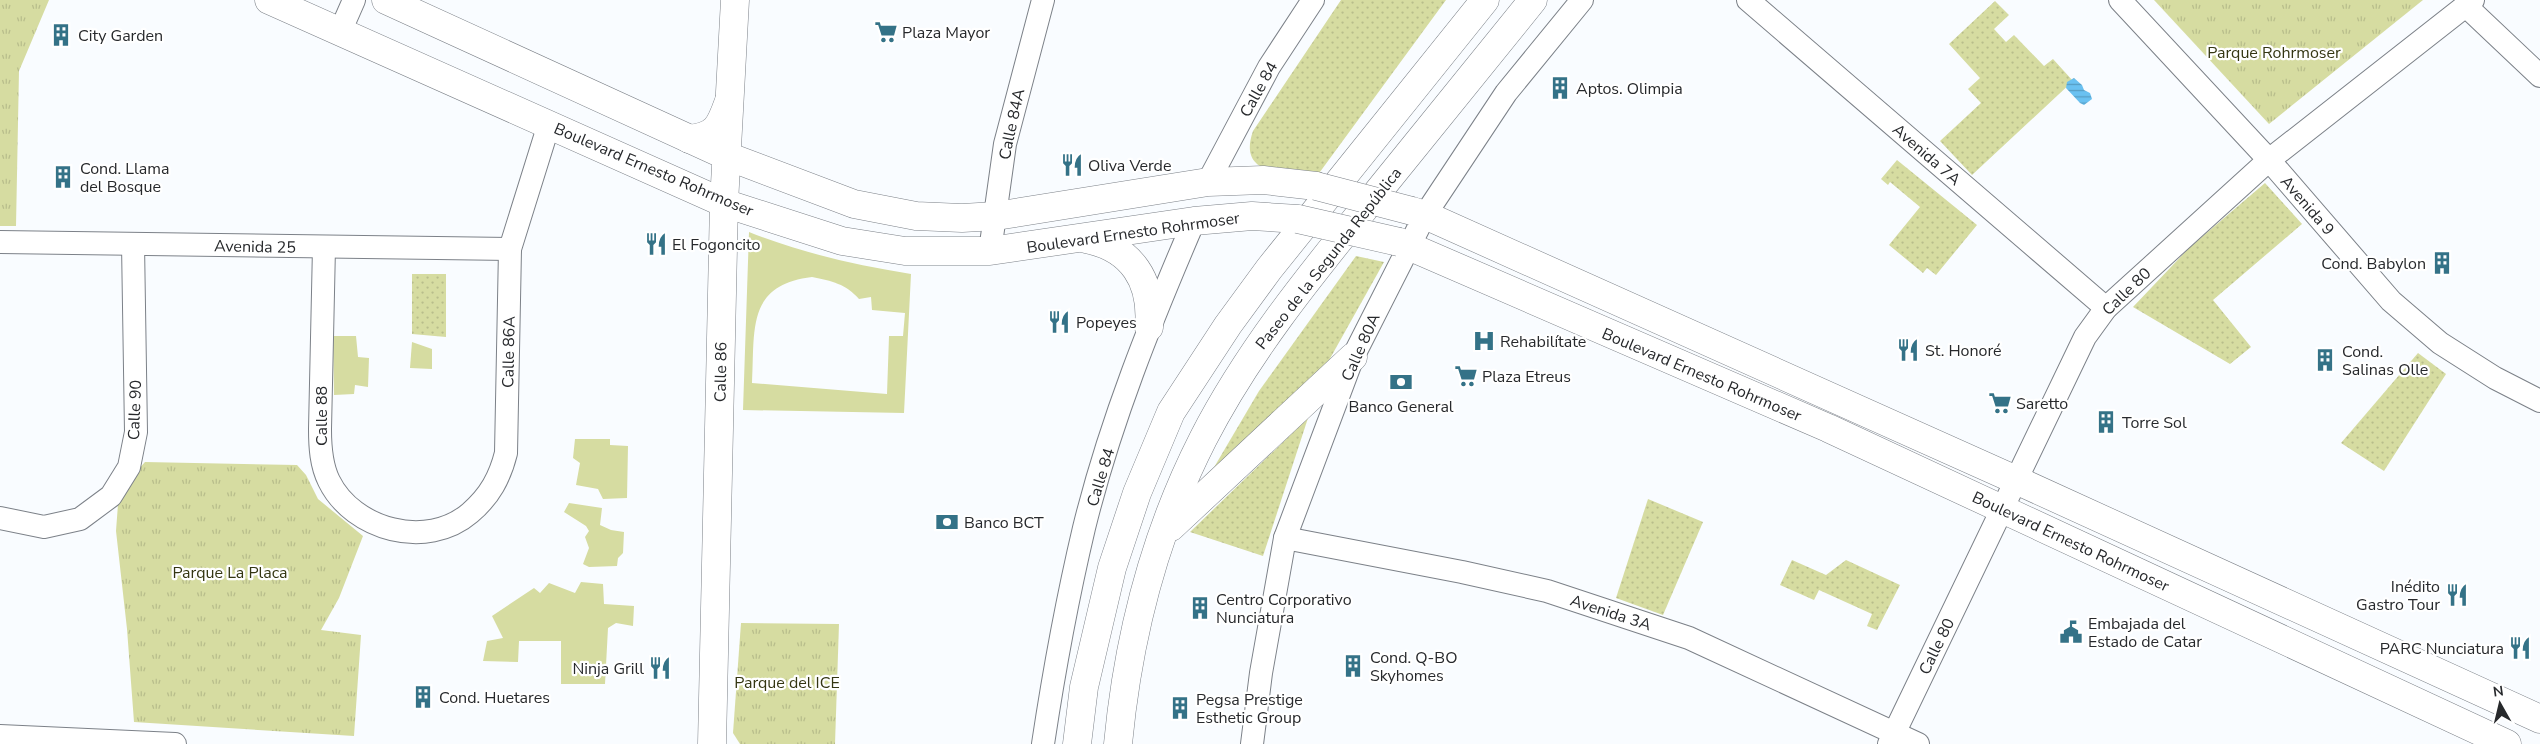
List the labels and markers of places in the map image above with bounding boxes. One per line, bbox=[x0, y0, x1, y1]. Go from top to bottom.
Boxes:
supermarket icon: Plaza Mayor bbox=[873, 19, 899, 45]
building icon: City Garden bbox=[48, 22, 74, 48]
place label: Plaza Mayor bbox=[902, 22, 990, 44]
place label: City Garden bbox=[78, 25, 163, 47]
building icon: Aptos. Olimpia bbox=[1547, 75, 1573, 101]
place label: Aptos. Olimpia bbox=[1576, 78, 1683, 100]
restaurant icon: Oliva Verde bbox=[1059, 152, 1085, 178]
place label: Oliva Verde bbox=[1088, 155, 1171, 177]
place label: Cond. Llama del Bosque bbox=[80, 158, 169, 198]
building icon: Cond. Llama del Bosque bbox=[50, 164, 76, 190]
restaurant icon: El Fogoncito bbox=[643, 231, 669, 257]
place label: El Fogoncito bbox=[672, 234, 761, 256]
building icon: Cond. Babylon bbox=[2429, 250, 2455, 276]
place label: Cond. Babylon bbox=[2321, 253, 2426, 275]
restaurant icon: Popeyes bbox=[1046, 309, 1072, 335]
place label: Popeyes bbox=[1076, 312, 1137, 334]
hospital icon: Rehabilítate bbox=[1471, 328, 1497, 354]
place label: Rehabilítate bbox=[1500, 331, 1586, 353]
restaurant icon: St. Honoré bbox=[1895, 337, 1921, 363]
place label: St. Honoré bbox=[1925, 340, 2002, 362]
place label: Cond. Salinas Olle bbox=[2342, 341, 2428, 381]
building icon: Cond. Salinas Olle bbox=[2312, 347, 2338, 373]
supermarket icon: Plaza Etreus bbox=[1453, 363, 1479, 389]
place label: Plaza Etreus bbox=[1482, 366, 1571, 388]
bank icon: Banco General bbox=[1388, 369, 1414, 395]
supermarket icon: Saretto bbox=[1987, 390, 2013, 416]
place label: Saretto bbox=[2016, 393, 2068, 415]
place label: Banco General bbox=[1348, 396, 1454, 418]
building icon: Torre Sol bbox=[2093, 409, 2119, 435]
place label: Torre Sol bbox=[2122, 412, 2187, 434]
bank icon: Banco BCT bbox=[934, 509, 960, 535]
place label: Banco BCT bbox=[964, 512, 1044, 534]
place label: Inédito Gastro Tour bbox=[2356, 576, 2440, 616]
restaurant icon: Inédito Gastro Tour bbox=[2444, 582, 2470, 608]
place label: Centro Corporativo Nunciatura bbox=[1216, 589, 1352, 629]
building icon: Centro Corporativo Nunciatura bbox=[1187, 595, 1213, 621]
place label: Embajada del Estado de Catar bbox=[2088, 613, 2202, 653]
public building icon: Embajada del Estado de Catar bbox=[2058, 619, 2084, 645]
restaurant icon: PARC Nunciatura bbox=[2507, 635, 2533, 661]
place label: PARC Nunciatura bbox=[2380, 638, 2504, 660]
place label: Cond. Q-BO Skyhomes bbox=[1370, 647, 1457, 687]
building icon: Cond. Q-BO Skyhomes bbox=[1340, 653, 1366, 679]
restaurant icon: Ninja Grill bbox=[647, 655, 673, 681]
place label: Ninja Grill bbox=[572, 658, 644, 680]
building icon: Cond. Huetares bbox=[410, 684, 436, 710]
place label: Cond. Huetares bbox=[439, 687, 550, 709]
place label: Pegsa Prestige Esthetic Group bbox=[1196, 689, 1303, 729]
building icon: Pegsa Prestige Esthetic Group bbox=[1167, 695, 1193, 721]

